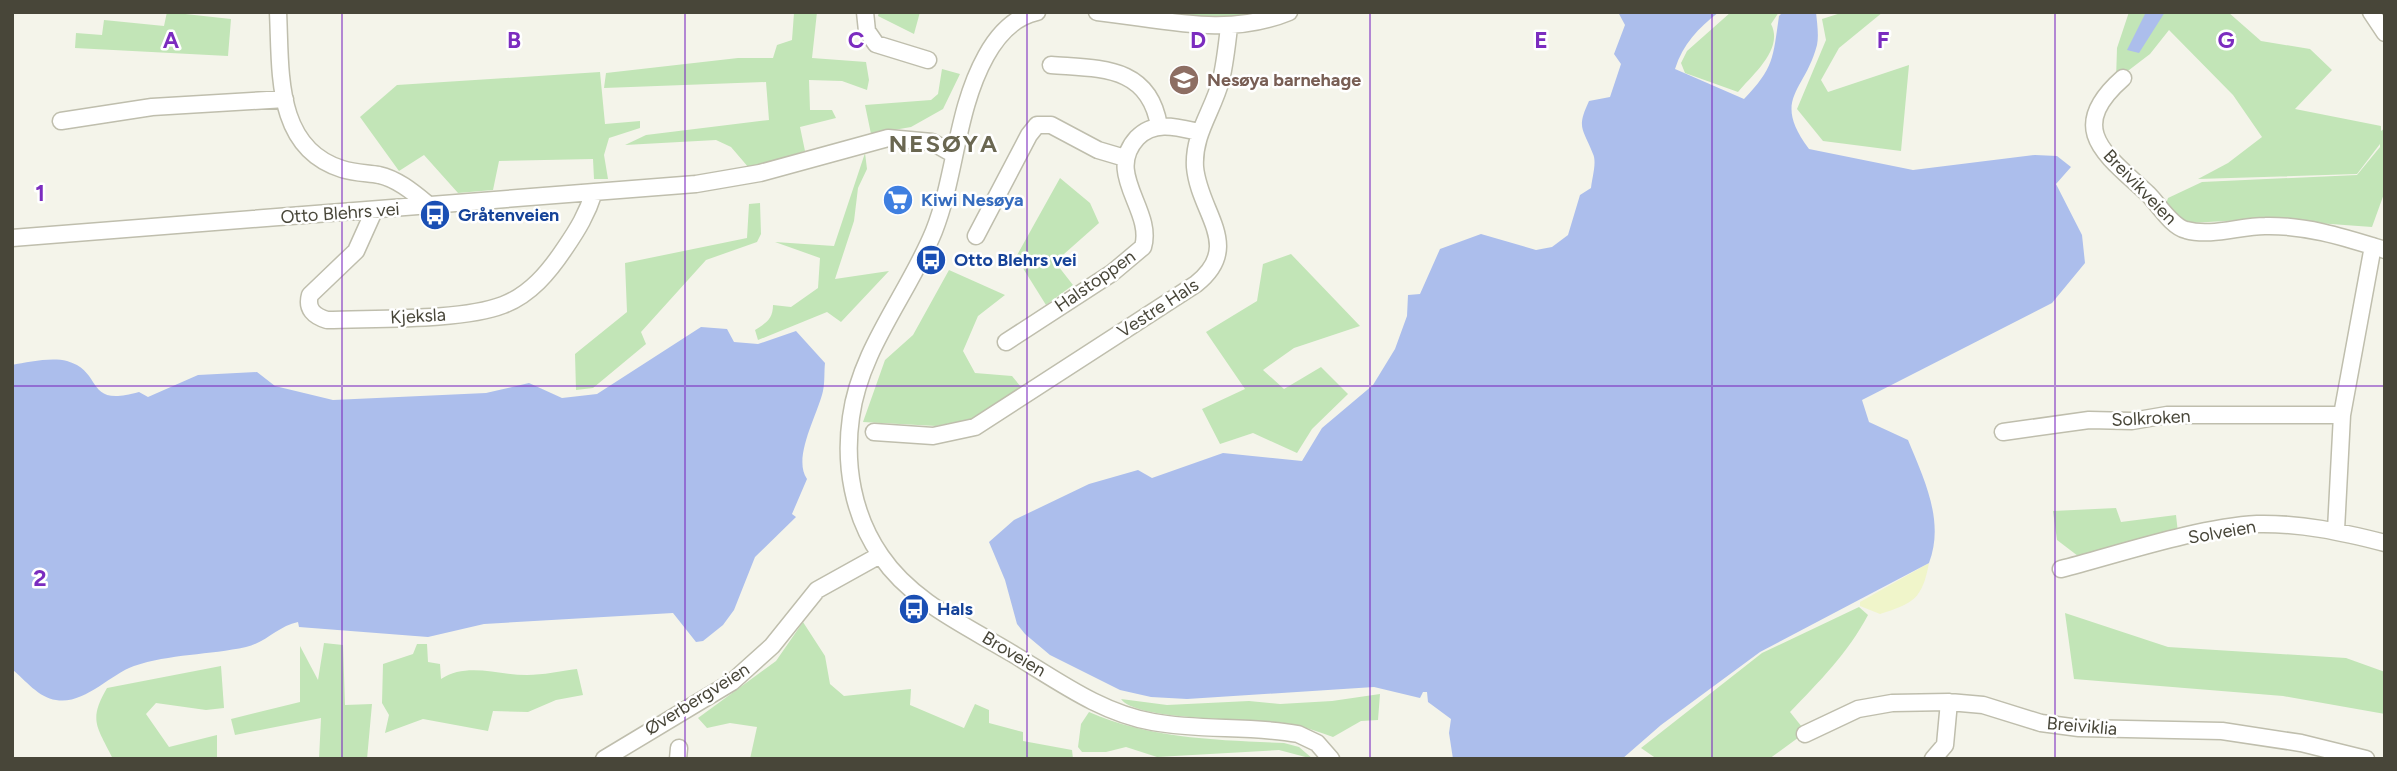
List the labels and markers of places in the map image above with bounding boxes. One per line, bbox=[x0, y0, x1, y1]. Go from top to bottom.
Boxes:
school or university icon: Nesøya barnehage bbox=[1167, 63, 1201, 97]
place label: Nesøya barnehage bbox=[1207, 69, 1361, 91]
supermarket icon: Kiwi Nesøya bbox=[881, 183, 915, 217]
place label: Kiwi Nesøya bbox=[921, 189, 1024, 211]
bus stop icon: Gråtenveien bbox=[418, 198, 452, 232]
place label: Gråtenveien bbox=[458, 204, 559, 226]
bus stop icon: Otto Blehrs vei bbox=[914, 243, 948, 277]
place label: Otto Blehrs vei bbox=[954, 249, 1077, 271]
bus stop icon: Hals bbox=[897, 592, 931, 626]
place label: Hals bbox=[937, 598, 974, 620]

